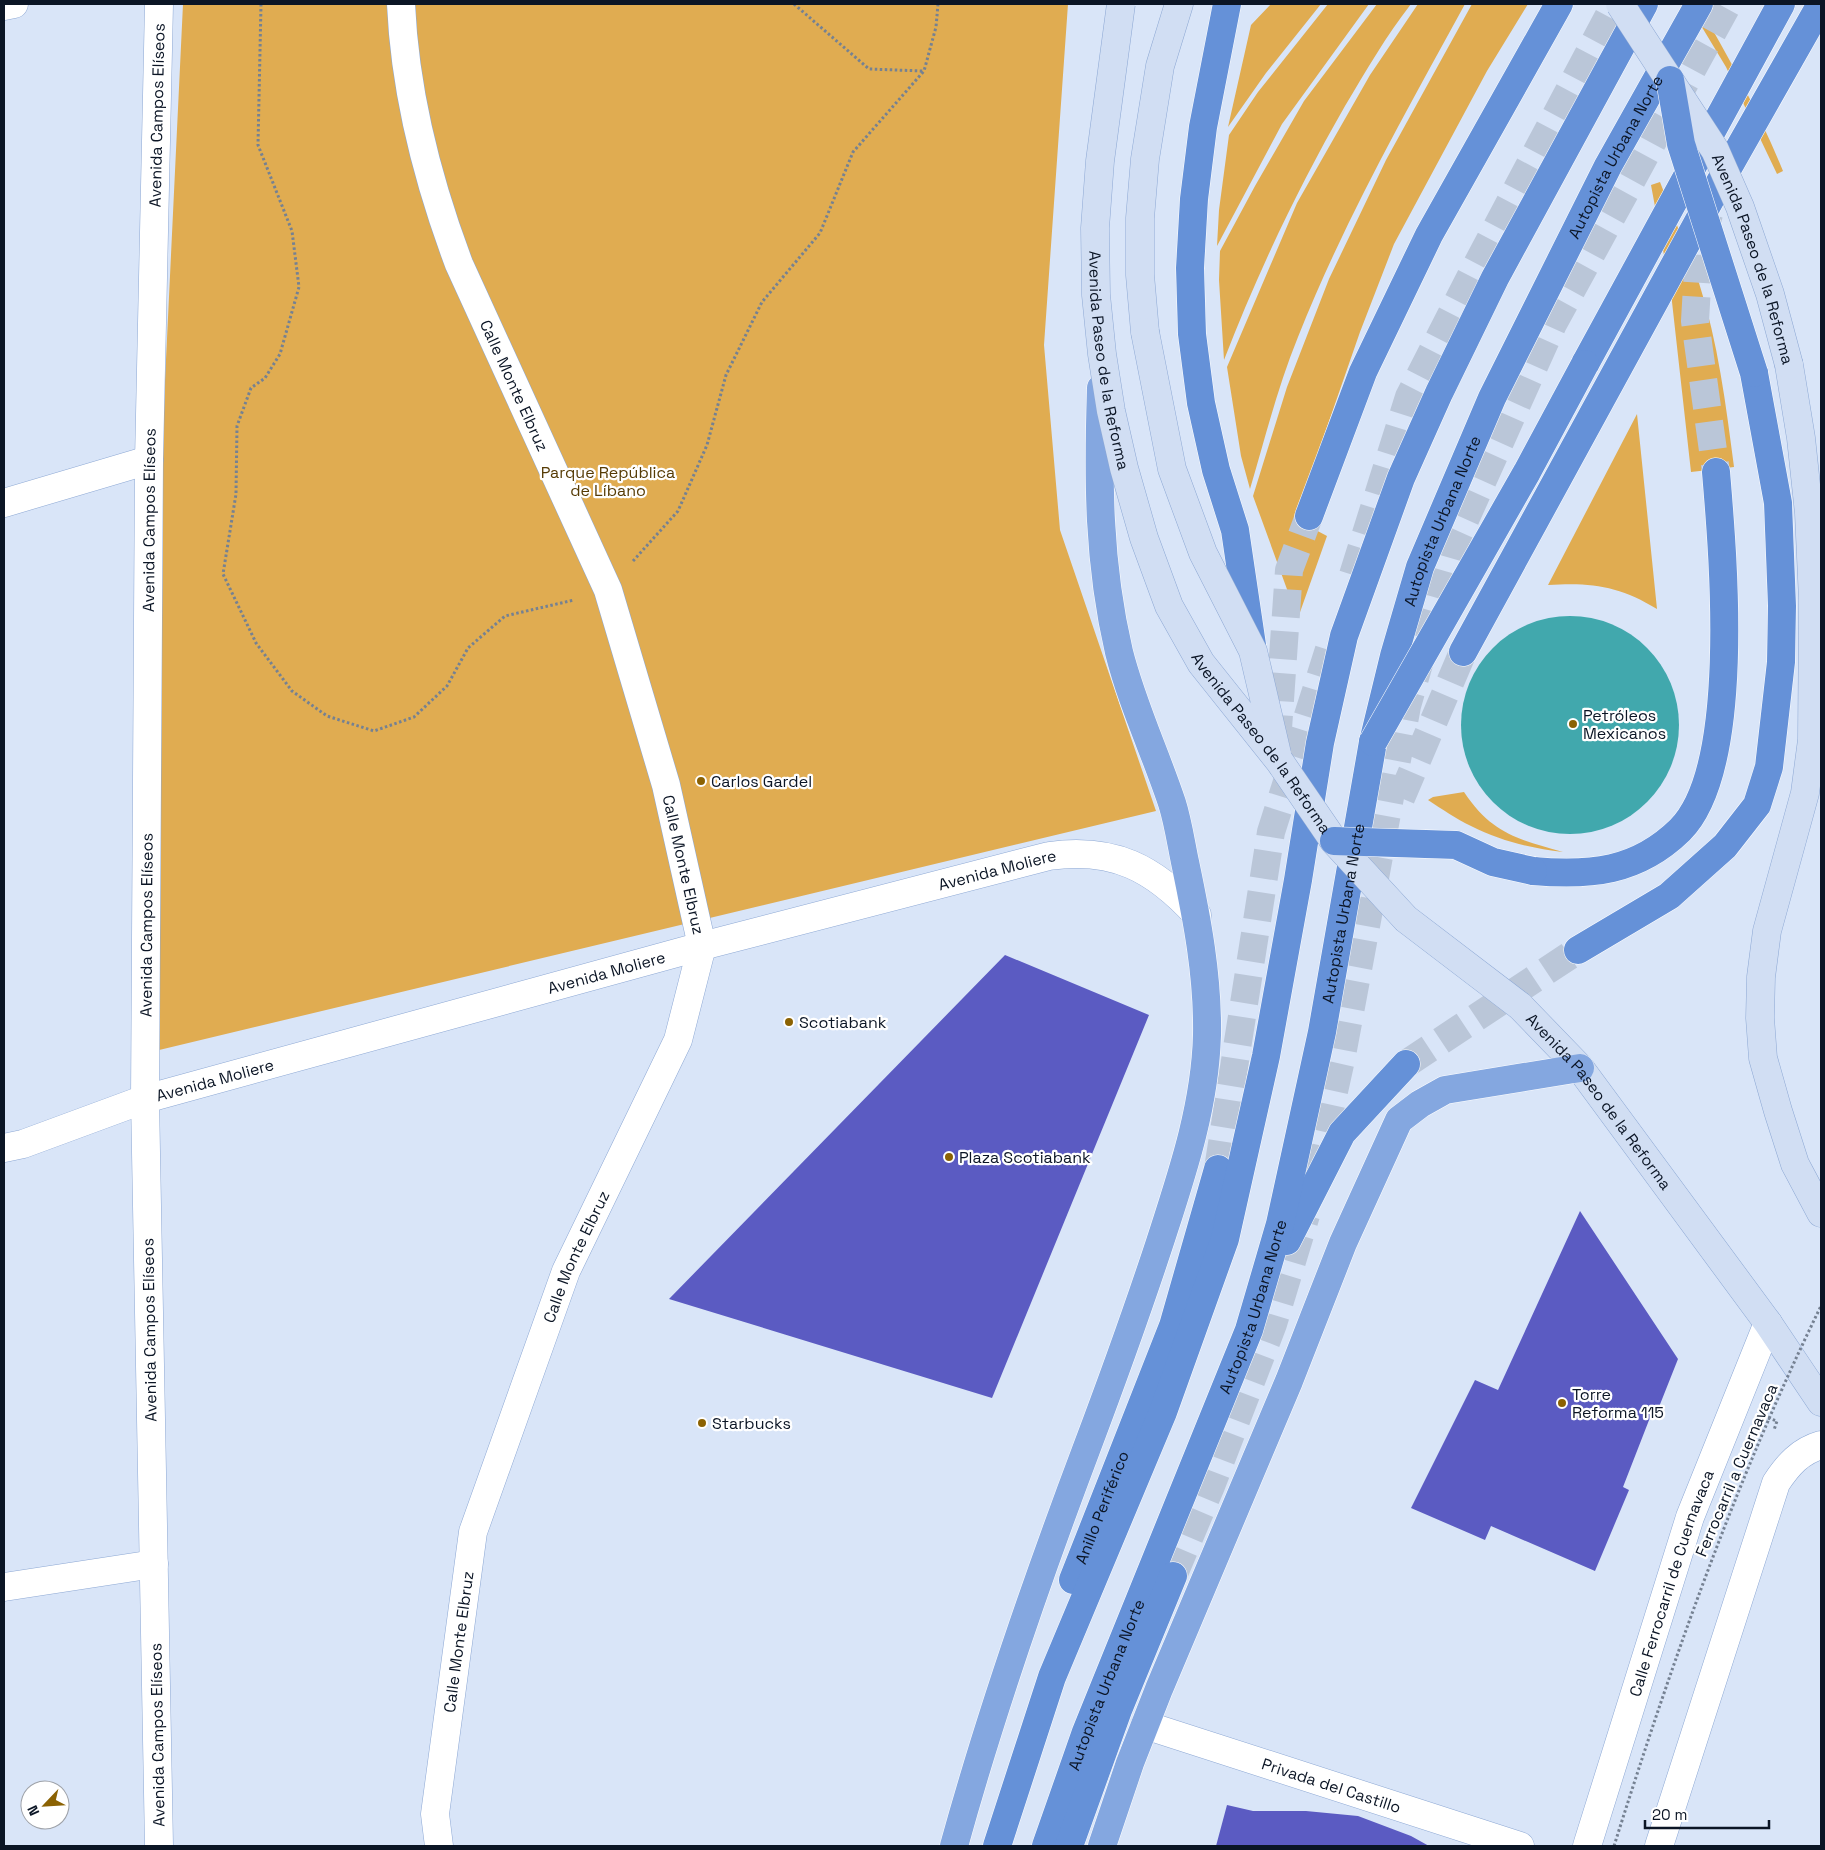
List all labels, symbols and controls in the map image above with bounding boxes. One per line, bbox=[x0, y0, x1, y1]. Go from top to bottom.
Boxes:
street label: Avenida Campos Elíseos bbox=[145, 23, 170, 207]
street label: Autopista Urbana Norte bbox=[1563, 71, 1668, 242]
street label: Avenida Paseo de la Reforma bbox=[1707, 151, 1798, 367]
street label: Avenida Paseo de la Reforma bbox=[1084, 250, 1134, 472]
street label: Calle Monte Elbruz bbox=[475, 316, 553, 455]
street label: Avenida Campos Elíseos bbox=[138, 428, 161, 612]
street label: Autopista Urbana Norte bbox=[1399, 432, 1486, 609]
park label: Parque República de Líbano bbox=[541, 462, 675, 501]
street label: Avenida Paseo de la Reforma bbox=[1186, 649, 1336, 838]
place label: Petróleos Mexicanos bbox=[1583, 705, 1666, 744]
marker: Petróleos Mexicanos bbox=[1567, 718, 1579, 730]
place label: Carlos Gardel bbox=[711, 771, 812, 792]
marker: Carlos Gardel bbox=[695, 775, 707, 787]
street label: Calle Monte Elbruz bbox=[658, 793, 709, 937]
street label: Autopista Urbana Norte bbox=[1317, 822, 1369, 1005]
street label: Avenida Campos Elíseos bbox=[136, 833, 158, 1017]
street label: Avenida Moliere bbox=[936, 845, 1058, 895]
street label: Avenida Moliere bbox=[545, 947, 668, 999]
street label: Avenida Paseo de la Reforma bbox=[1521, 1009, 1676, 1194]
place label: Scotiabank bbox=[799, 1012, 887, 1033]
marker: Scotiabank bbox=[783, 1016, 795, 1028]
street label: Avenida Moliere bbox=[154, 1054, 276, 1106]
place label: Plaza Scotiabank bbox=[959, 1147, 1091, 1168]
marker: Plaza Scotiabank bbox=[943, 1151, 955, 1163]
street label: Calle Monte Elbruz bbox=[538, 1187, 614, 1326]
street label: Autopista Urbana Norte bbox=[1214, 1217, 1292, 1397]
street label: Avenida Campos Elíseos bbox=[137, 1238, 162, 1422]
street label: Ferrocarril a Cuernavaca bbox=[1690, 1380, 1782, 1560]
place label: Torre Reforma 115 bbox=[1572, 1384, 1664, 1423]
marker: Torre Reforma 115 bbox=[1556, 1397, 1568, 1409]
place label: Starbucks bbox=[712, 1413, 791, 1434]
marker: Starbucks bbox=[696, 1417, 708, 1429]
street label: Anillo Periférico bbox=[1070, 1448, 1134, 1567]
street label: Calle Ferrocarril de Cuernavaca bbox=[1624, 1467, 1719, 1699]
street label: Calle Monte Elbruz bbox=[439, 1570, 479, 1714]
street label: Autopista Urbana Norte bbox=[1063, 1596, 1150, 1773]
street label: Avenida Campos Elíseos bbox=[145, 1643, 170, 1827]
street label: Privada del Castillo bbox=[1259, 1753, 1404, 1818]
north arrow bbox=[20, 1780, 70, 1830]
scale bar bbox=[1645, 1798, 1769, 1830]
text: N bbox=[23, 1802, 43, 1819]
text: 20 m bbox=[1652, 1805, 1687, 1824]

